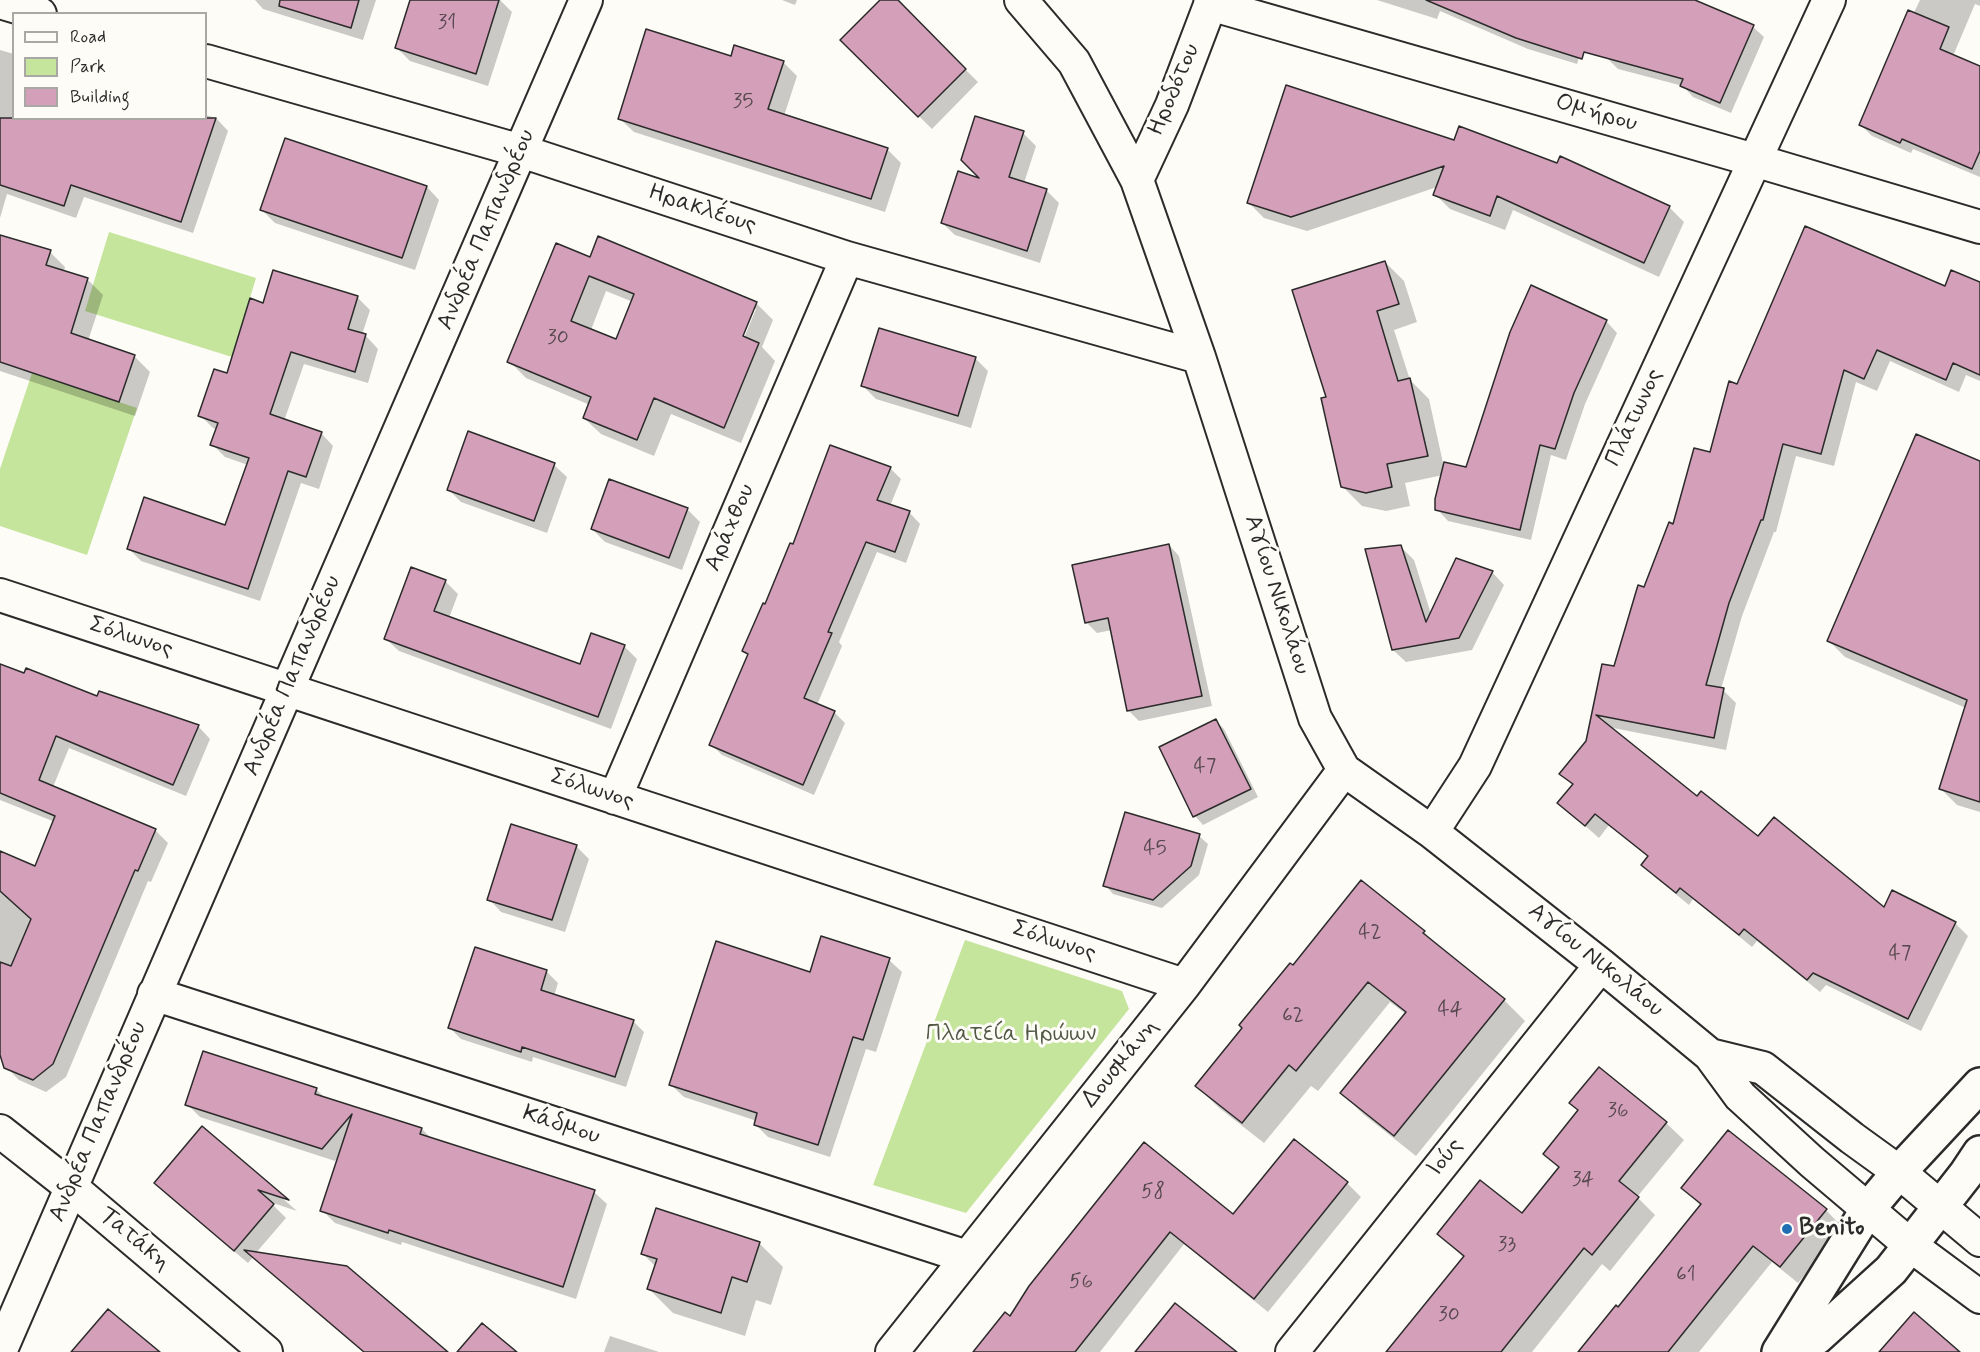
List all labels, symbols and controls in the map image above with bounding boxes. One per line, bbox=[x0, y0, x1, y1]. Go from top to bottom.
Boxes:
house number: 31 bbox=[438, 11, 456, 37]
legend bbox=[12, 12, 207, 120]
text: Road bbox=[70, 25, 106, 49]
street label: Ηροδότου bbox=[1143, 40, 1207, 140]
text: Park bbox=[70, 55, 106, 79]
text: Building bbox=[70, 85, 130, 109]
street label: Ομήρου bbox=[1552, 89, 1640, 139]
house number: 35 bbox=[733, 90, 753, 116]
street label: Ανδρέα Παπανδρέου bbox=[432, 125, 542, 335]
street label: Ηρακλέους bbox=[644, 179, 760, 241]
house number: 30 bbox=[547, 326, 569, 352]
street label: Πλάτωνος bbox=[1600, 365, 1670, 471]
street label: Αράχθου bbox=[700, 480, 762, 576]
street label: Αγίου Νικολάου bbox=[1237, 512, 1315, 678]
street label: Ανδρέα Παπανδρέου bbox=[238, 571, 348, 781]
street label: Σόλωνος bbox=[85, 611, 177, 665]
house number: 47 bbox=[1194, 755, 1216, 781]
street label: Σόλωνος bbox=[546, 763, 638, 817]
house number: 45 bbox=[1143, 837, 1167, 863]
street label: Αγίου Νικολάου bbox=[1521, 898, 1669, 1024]
street label: Σόλωνος bbox=[1008, 915, 1100, 969]
house number: 42 bbox=[1358, 921, 1382, 947]
house number: 47 bbox=[1889, 942, 1911, 968]
house number: 44 bbox=[1438, 998, 1462, 1024]
house number: 62 bbox=[1282, 1004, 1304, 1030]
street label: Δουσμάνη bbox=[1076, 1014, 1166, 1114]
street label: Ανδρέα Παπανδρέου bbox=[44, 1017, 154, 1227]
park label: Πλατεία Ηρώων bbox=[926, 1021, 1096, 1049]
house number: 36 bbox=[1607, 1099, 1629, 1125]
street label: Κάδμου bbox=[519, 1100, 603, 1152]
street label: Ιούς bbox=[1422, 1133, 1470, 1183]
house number: 34 bbox=[1572, 1168, 1594, 1194]
house number: 58 bbox=[1141, 1180, 1165, 1206]
street label: Τατάκη bbox=[92, 1202, 176, 1278]
place label: Benito bbox=[1799, 1215, 1864, 1243]
marker: Benito bbox=[1780, 1222, 1794, 1236]
house number: 33 bbox=[1498, 1233, 1516, 1259]
house number: 61 bbox=[1676, 1263, 1696, 1289]
house number: 56 bbox=[1069, 1270, 1093, 1296]
house number: 30 bbox=[1438, 1303, 1460, 1329]

